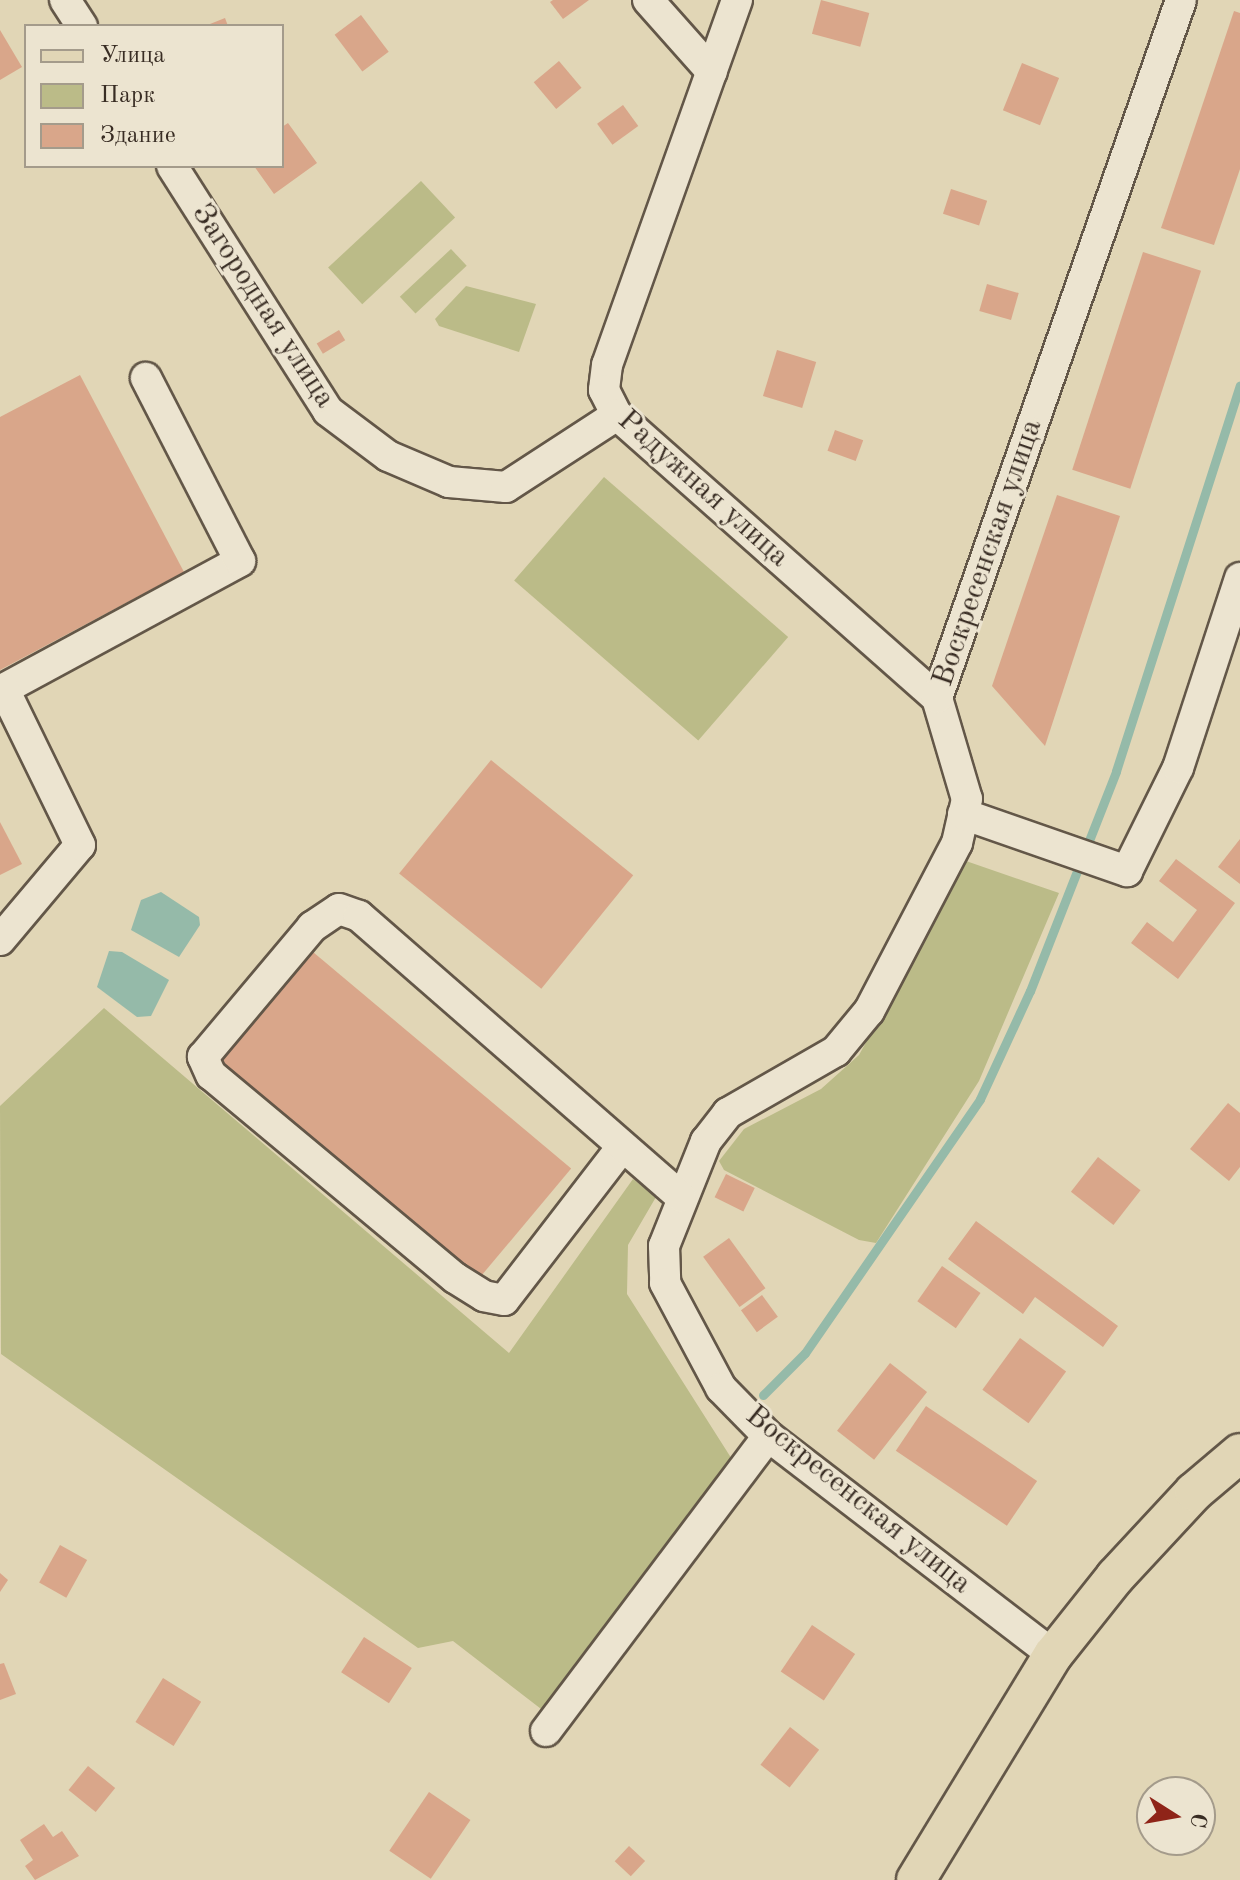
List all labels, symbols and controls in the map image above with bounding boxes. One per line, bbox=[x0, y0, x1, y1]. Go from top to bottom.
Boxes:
legend bbox=[24, 24, 284, 168]
text: Улица bbox=[100, 44, 165, 68]
text: Парк bbox=[100, 84, 155, 108]
text: Здание bbox=[100, 124, 176, 148]
street label: Загородная улица bbox=[184, 197, 342, 415]
street label: Радужная улица bbox=[610, 403, 796, 575]
street label: Воскресенская улица bbox=[925, 415, 1051, 691]
street label: Воскресенская улица bbox=[738, 1398, 978, 1602]
north arrow bbox=[1136, 1776, 1216, 1856]
text: С bbox=[1185, 1811, 1210, 1829]

